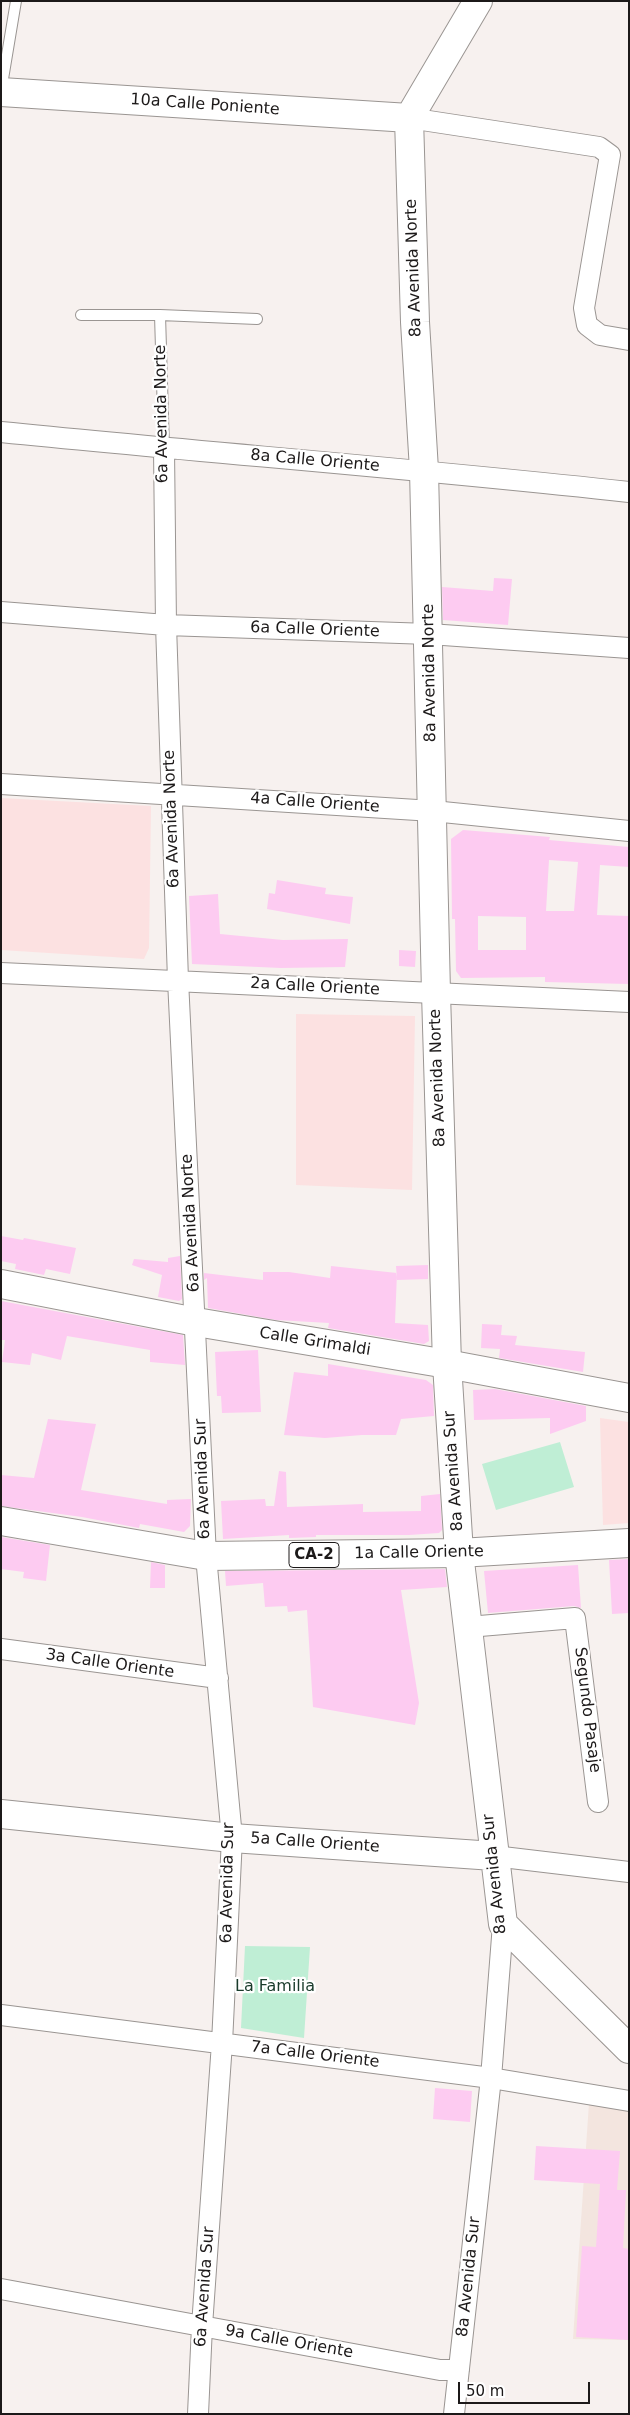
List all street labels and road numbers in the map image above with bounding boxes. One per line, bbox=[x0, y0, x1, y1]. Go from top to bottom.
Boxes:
street label: 10a Calle Poniente bbox=[130, 90, 280, 120]
street label: 8a Avenida Norte bbox=[402, 198, 426, 338]
street label: 6a Avenida Norte bbox=[151, 345, 173, 483]
street label: 8a Calle Oriente bbox=[250, 446, 380, 476]
street label: 8a Avenida Norte bbox=[419, 604, 441, 742]
street label: 6a Calle Oriente bbox=[250, 618, 380, 642]
street label: 6a Avenida Norte bbox=[160, 749, 184, 889]
street label: 4a Calle Oriente bbox=[250, 789, 380, 817]
street label: 2a Calle Oriente bbox=[250, 974, 380, 1000]
street label: 8a Avenida Norte bbox=[426, 1008, 450, 1148]
street label: 6a Avenida Norte bbox=[178, 1153, 204, 1293]
street label: Calle Grimaldi bbox=[258, 1324, 372, 1360]
street label: 8a Avenida Sur bbox=[440, 1410, 468, 1532]
street label: 6a Avenida Sur bbox=[191, 1418, 215, 1540]
road number: CA-2 bbox=[289, 1542, 339, 1568]
street label: 1a Calle Oriente bbox=[354, 1542, 484, 1564]
street label: 3a Calle Oriente bbox=[45, 1645, 175, 1683]
street label: Segundo Pasaje bbox=[570, 1646, 604, 1774]
street label: 8a Avenida Sur bbox=[479, 1813, 511, 1935]
street label: 6a Avenida Sur bbox=[217, 1822, 239, 1944]
street label: 5a Calle Oriente bbox=[250, 1829, 380, 1857]
street label: 7a Calle Oriente bbox=[250, 2038, 380, 2072]
street label: 8a Avenida Sur bbox=[453, 2216, 485, 2338]
street label: 6a Avenida Sur bbox=[191, 2226, 219, 2348]
street label: 9a Calle Oriente bbox=[224, 2321, 354, 2363]

